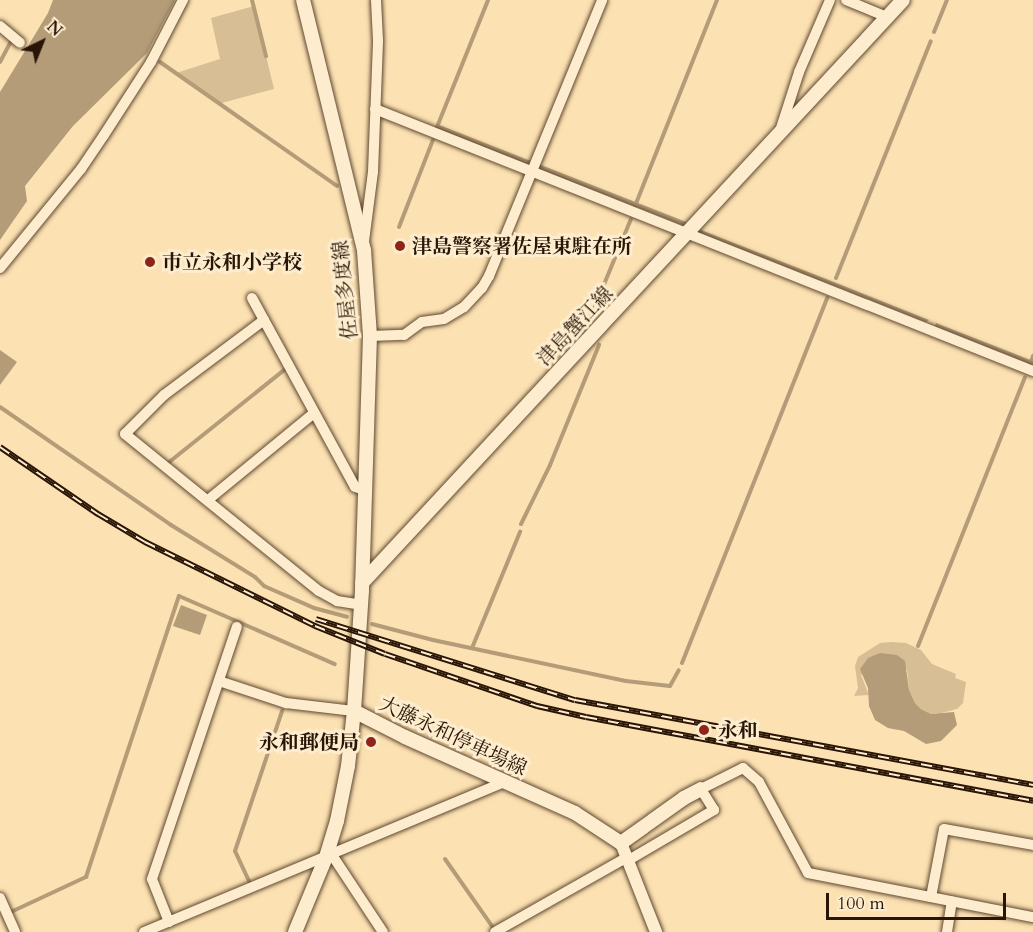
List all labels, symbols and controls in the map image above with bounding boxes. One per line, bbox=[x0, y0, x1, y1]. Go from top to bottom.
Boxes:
north arrow bbox=[12, 12, 72, 72]
text: N bbox=[42, 16, 67, 42]
place label: 津島警察署佐屋東駐在所 bbox=[412, 234, 632, 258]
street label: 佐屋多度線 bbox=[328, 239, 362, 341]
marker: 津島警察署佐屋東駐在所 bbox=[393, 239, 407, 253]
place label: 市立永和小学校 bbox=[162, 250, 302, 274]
marker: 市立永和小学校 bbox=[143, 255, 157, 269]
street label: 津島蟹江線 bbox=[532, 281, 618, 371]
street label: 大藤永和停車場線 bbox=[375, 691, 531, 781]
place label: 永和 bbox=[718, 718, 758, 742]
marker: 永和 bbox=[695, 721, 713, 739]
place label: 永和郵便局 bbox=[259, 730, 359, 754]
marker: 永和郵便局 bbox=[364, 735, 378, 749]
scale bar bbox=[829, 881, 1009, 919]
text: 100 m bbox=[837, 891, 885, 916]

